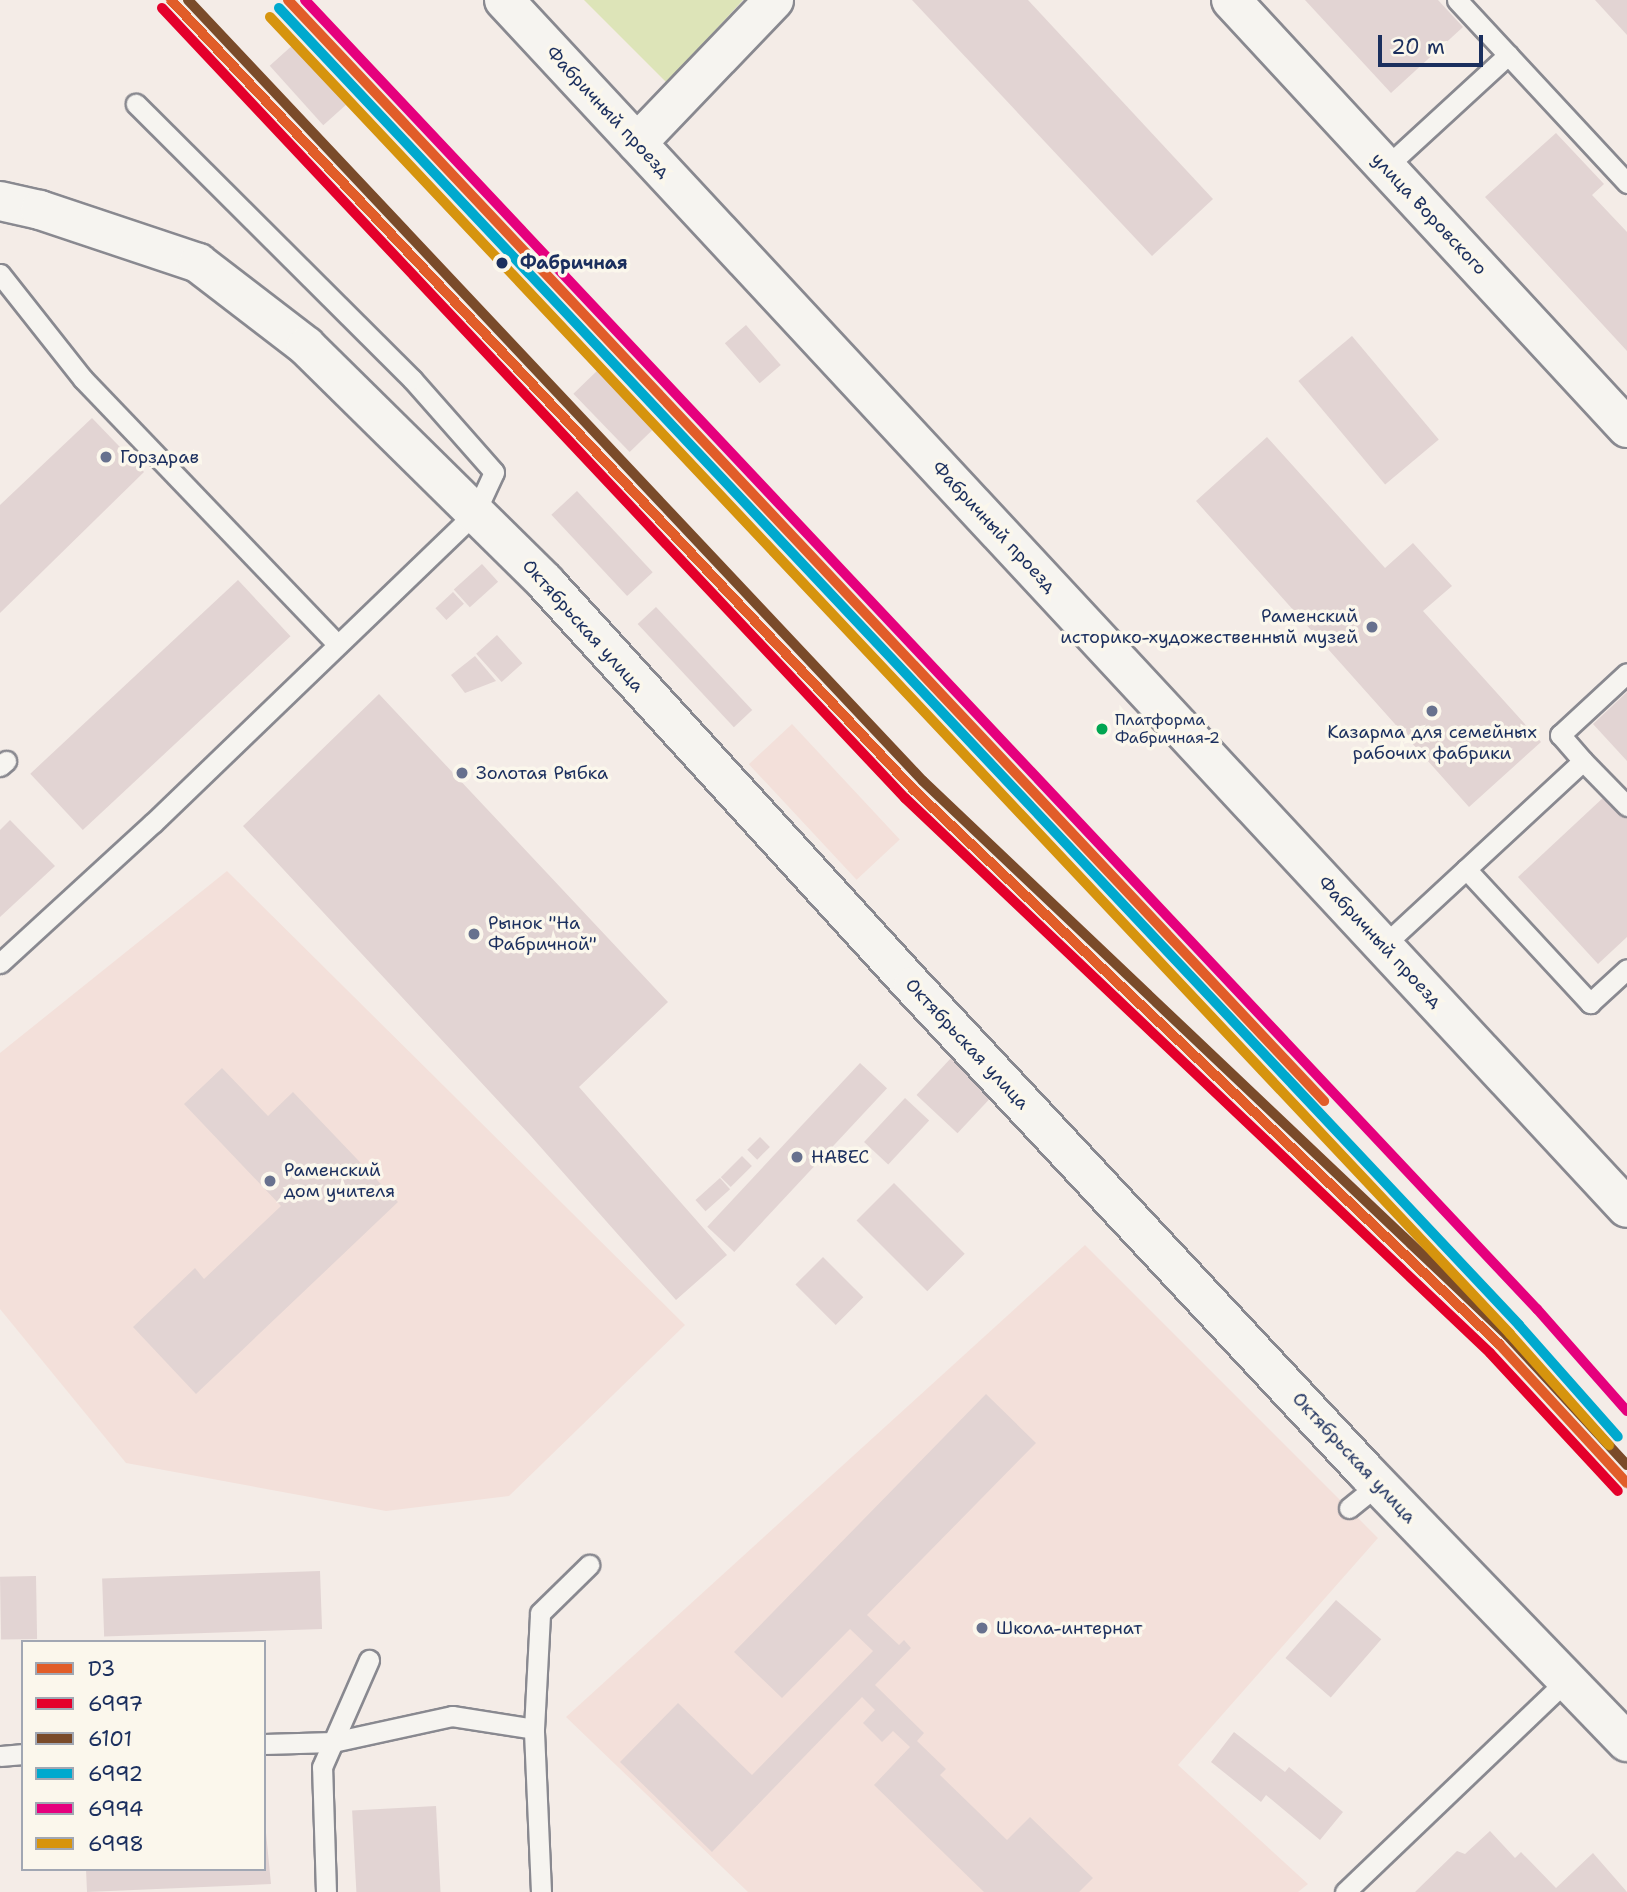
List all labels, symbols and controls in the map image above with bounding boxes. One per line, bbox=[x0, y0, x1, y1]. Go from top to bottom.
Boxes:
scale bar bbox=[1382, 21, 1487, 65]
text: 20 m bbox=[1391, 33, 1445, 61]
street label: Фабричный проезд bbox=[542, 42, 674, 182]
street label: улица Воровского bbox=[1367, 148, 1491, 280]
marker: Фабричная bbox=[491, 252, 513, 274]
place label: Фабричная bbox=[520, 252, 628, 274]
place label: Горздрав bbox=[120, 446, 199, 468]
marker: Горздрав bbox=[98, 449, 114, 465]
street label: Фабричный проезд bbox=[928, 457, 1060, 597]
street label: Октябрьская улица bbox=[518, 555, 648, 697]
place label: Раменский историко-художественный музей bbox=[1060, 606, 1358, 648]
marker: Раменский историко-художественный музей bbox=[1364, 619, 1380, 635]
marker: Казарма для семейных рабочих фабрики bbox=[1424, 703, 1440, 719]
place label: Платформа Фабричная-2 bbox=[1115, 710, 1220, 748]
marker: Платформа Фабричная-2 bbox=[1095, 722, 1109, 736]
place label: Казарма для семейных рабочих фабрики bbox=[1327, 722, 1537, 764]
place label: Золотая Рыбка bbox=[476, 762, 608, 784]
marker: Золотая Рыбка bbox=[454, 765, 470, 781]
street label: Фабричный проезд bbox=[1314, 872, 1446, 1012]
place label: Рынок "На Фабричной" bbox=[488, 913, 597, 956]
marker: Рынок "На Фабричной" bbox=[466, 926, 482, 942]
street label: Октябрьская улица bbox=[901, 974, 1033, 1114]
place label: НАВЕС bbox=[811, 1146, 869, 1168]
marker: НАВЕС bbox=[789, 1149, 805, 1165]
place label: Раменский дом учителя bbox=[284, 1160, 395, 1202]
marker: Раменский дом учителя bbox=[262, 1173, 278, 1189]
street label: Октябрьская улица bbox=[1288, 1388, 1420, 1528]
place label: Школа-интернат bbox=[996, 1617, 1142, 1639]
marker: Школа-интернат bbox=[974, 1620, 990, 1636]
legend bbox=[21, 1640, 266, 1871]
text: D3 bbox=[88, 1655, 116, 1683]
text: 6997 bbox=[88, 1690, 143, 1718]
text: 6101 bbox=[88, 1725, 132, 1753]
text: 6992 bbox=[88, 1760, 143, 1788]
text: 6994 bbox=[88, 1795, 144, 1823]
text: 6998 bbox=[88, 1830, 144, 1858]

